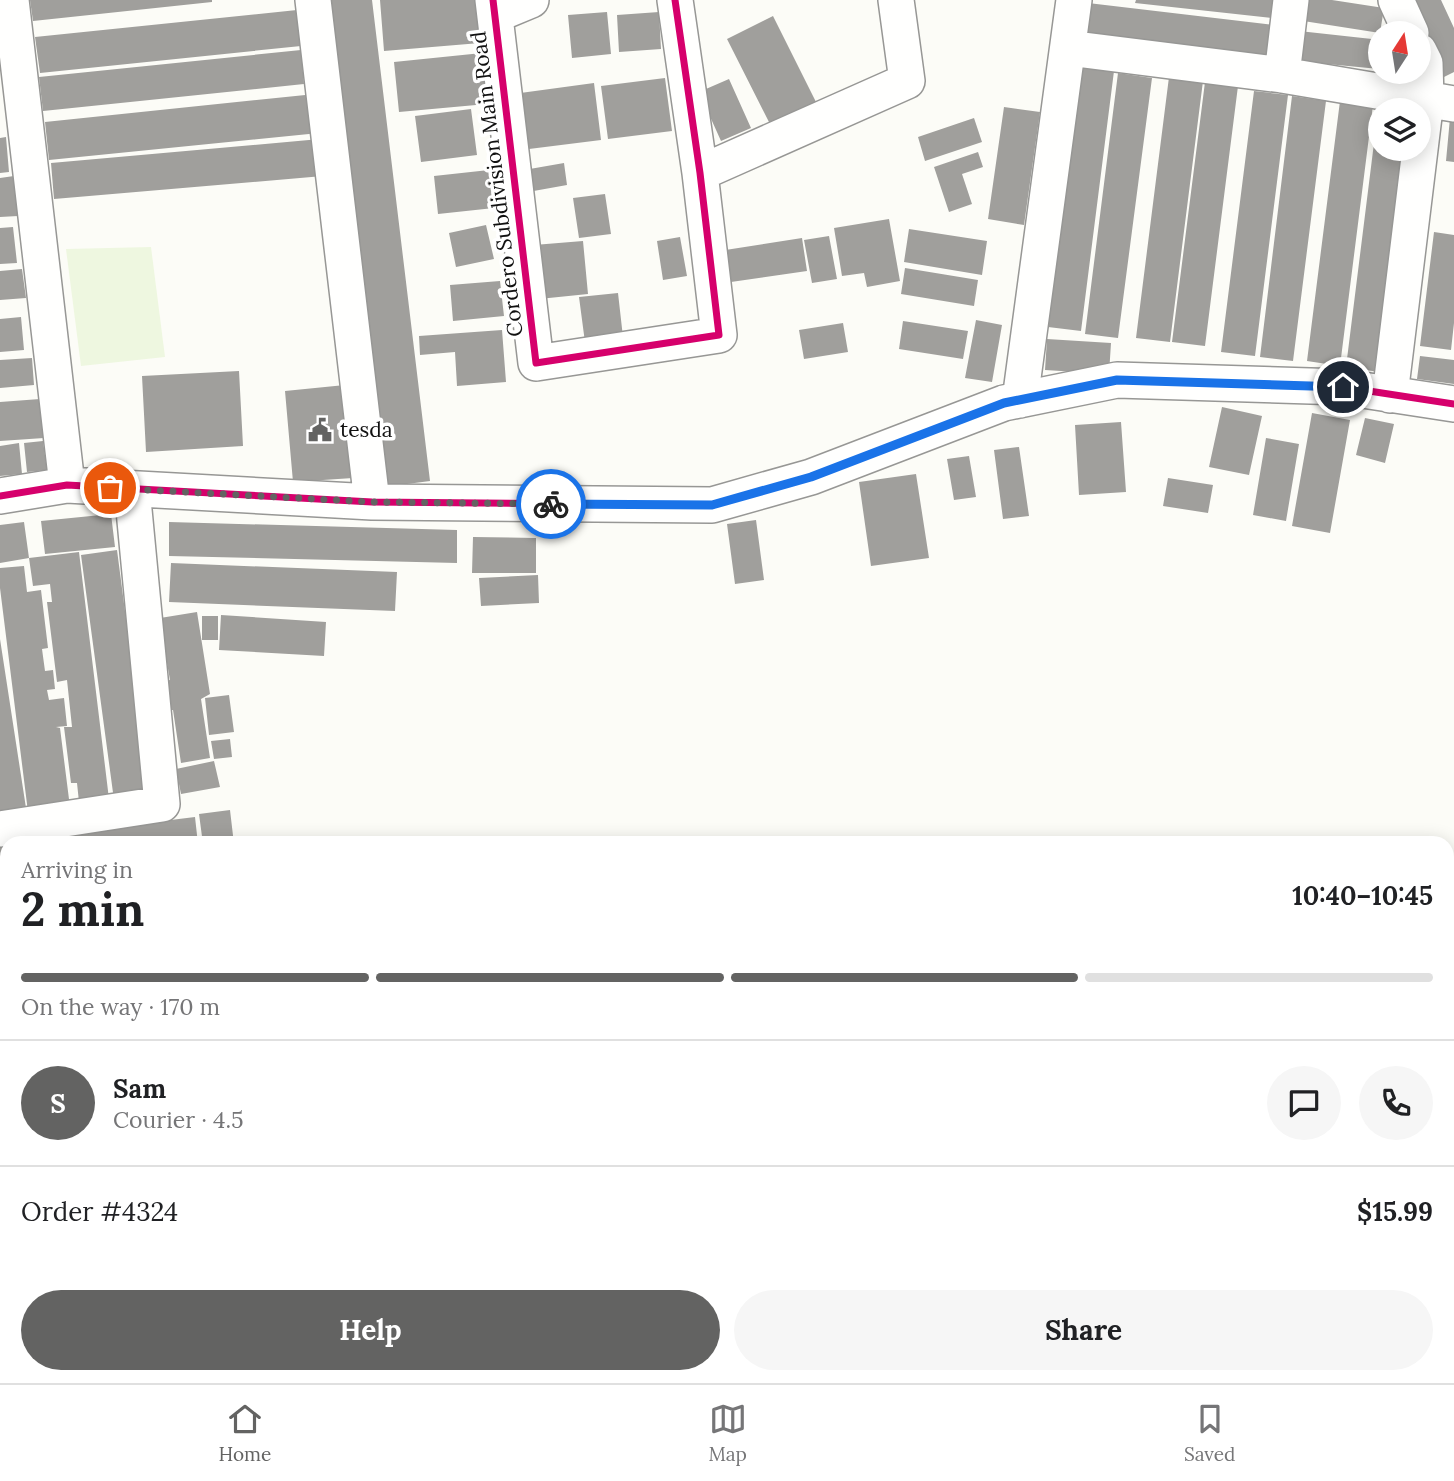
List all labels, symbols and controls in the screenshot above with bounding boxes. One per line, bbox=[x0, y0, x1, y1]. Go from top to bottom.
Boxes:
north arrow bbox=[1368, 21, 1432, 84]
map controls bbox=[1368, 21, 1431, 161]
street label: Cordero Subdivision Main Road bbox=[464, 30, 529, 338]
button: layers bbox=[1368, 98, 1431, 161]
pin bbox=[1313, 357, 1373, 417]
icon: home bbox=[1324, 368, 1362, 406]
public building icon: tesda bbox=[306, 416, 334, 444]
place label: tesda bbox=[340, 416, 393, 443]
pin bbox=[80, 458, 140, 518]
icon: bag bbox=[91, 469, 129, 507]
courier bbox=[516, 469, 586, 539]
icon: bike bbox=[532, 485, 570, 523]
text: Arriving in bbox=[21, 855, 133, 884]
text: 10:40–10:45 bbox=[1292, 879, 1433, 912]
text: 2 min bbox=[21, 880, 144, 939]
text: On the way · 170 m bbox=[21, 992, 220, 1021]
button: chat bbox=[1267, 1066, 1341, 1140]
button: phone bbox=[1359, 1066, 1433, 1140]
text: Sam bbox=[113, 1072, 166, 1105]
text: S bbox=[50, 1087, 66, 1120]
text: Courier · 4.5 bbox=[113, 1105, 244, 1134]
text: Order #4324 bbox=[21, 1195, 178, 1228]
text: $15.99 bbox=[1357, 1195, 1433, 1228]
button: Help bbox=[21, 1290, 720, 1370]
button: Share bbox=[734, 1290, 1433, 1370]
tab: Home bbox=[219, 1400, 271, 1466]
tab: Map bbox=[708, 1400, 747, 1466]
tab: Saved bbox=[1184, 1400, 1235, 1466]

